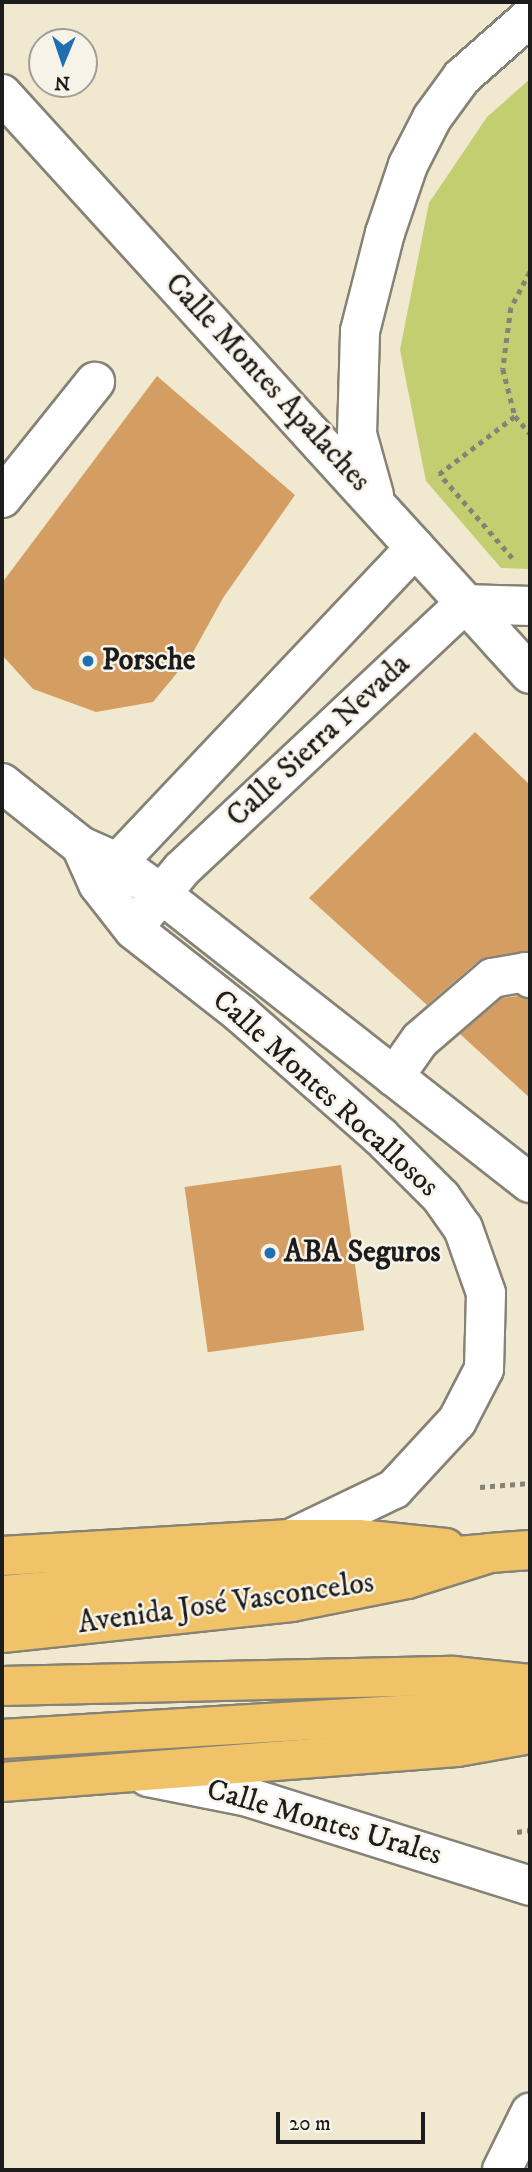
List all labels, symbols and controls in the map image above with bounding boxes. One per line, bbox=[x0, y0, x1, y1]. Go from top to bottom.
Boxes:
north arrow bbox=[28, 28, 98, 98]
text: N bbox=[54, 71, 71, 94]
street label: Calle Montes Apalaches bbox=[157, 267, 377, 499]
place label: Porsche bbox=[102, 643, 196, 679]
street label: Calle Sierra Nevada bbox=[220, 647, 418, 835]
marker: Porsche bbox=[80, 653, 96, 669]
street label: Calle Montes Rocallosos bbox=[204, 983, 446, 1205]
place label: ABA Seguros bbox=[284, 1235, 441, 1271]
marker: ABA Seguros bbox=[262, 1245, 278, 1261]
street label: Avenida José Vasconcelos bbox=[76, 1565, 376, 1643]
street label: Calle Montes Urales bbox=[202, 1772, 446, 1874]
scale bar bbox=[280, 2098, 429, 2142]
text: 20 m bbox=[289, 2111, 331, 2137]

